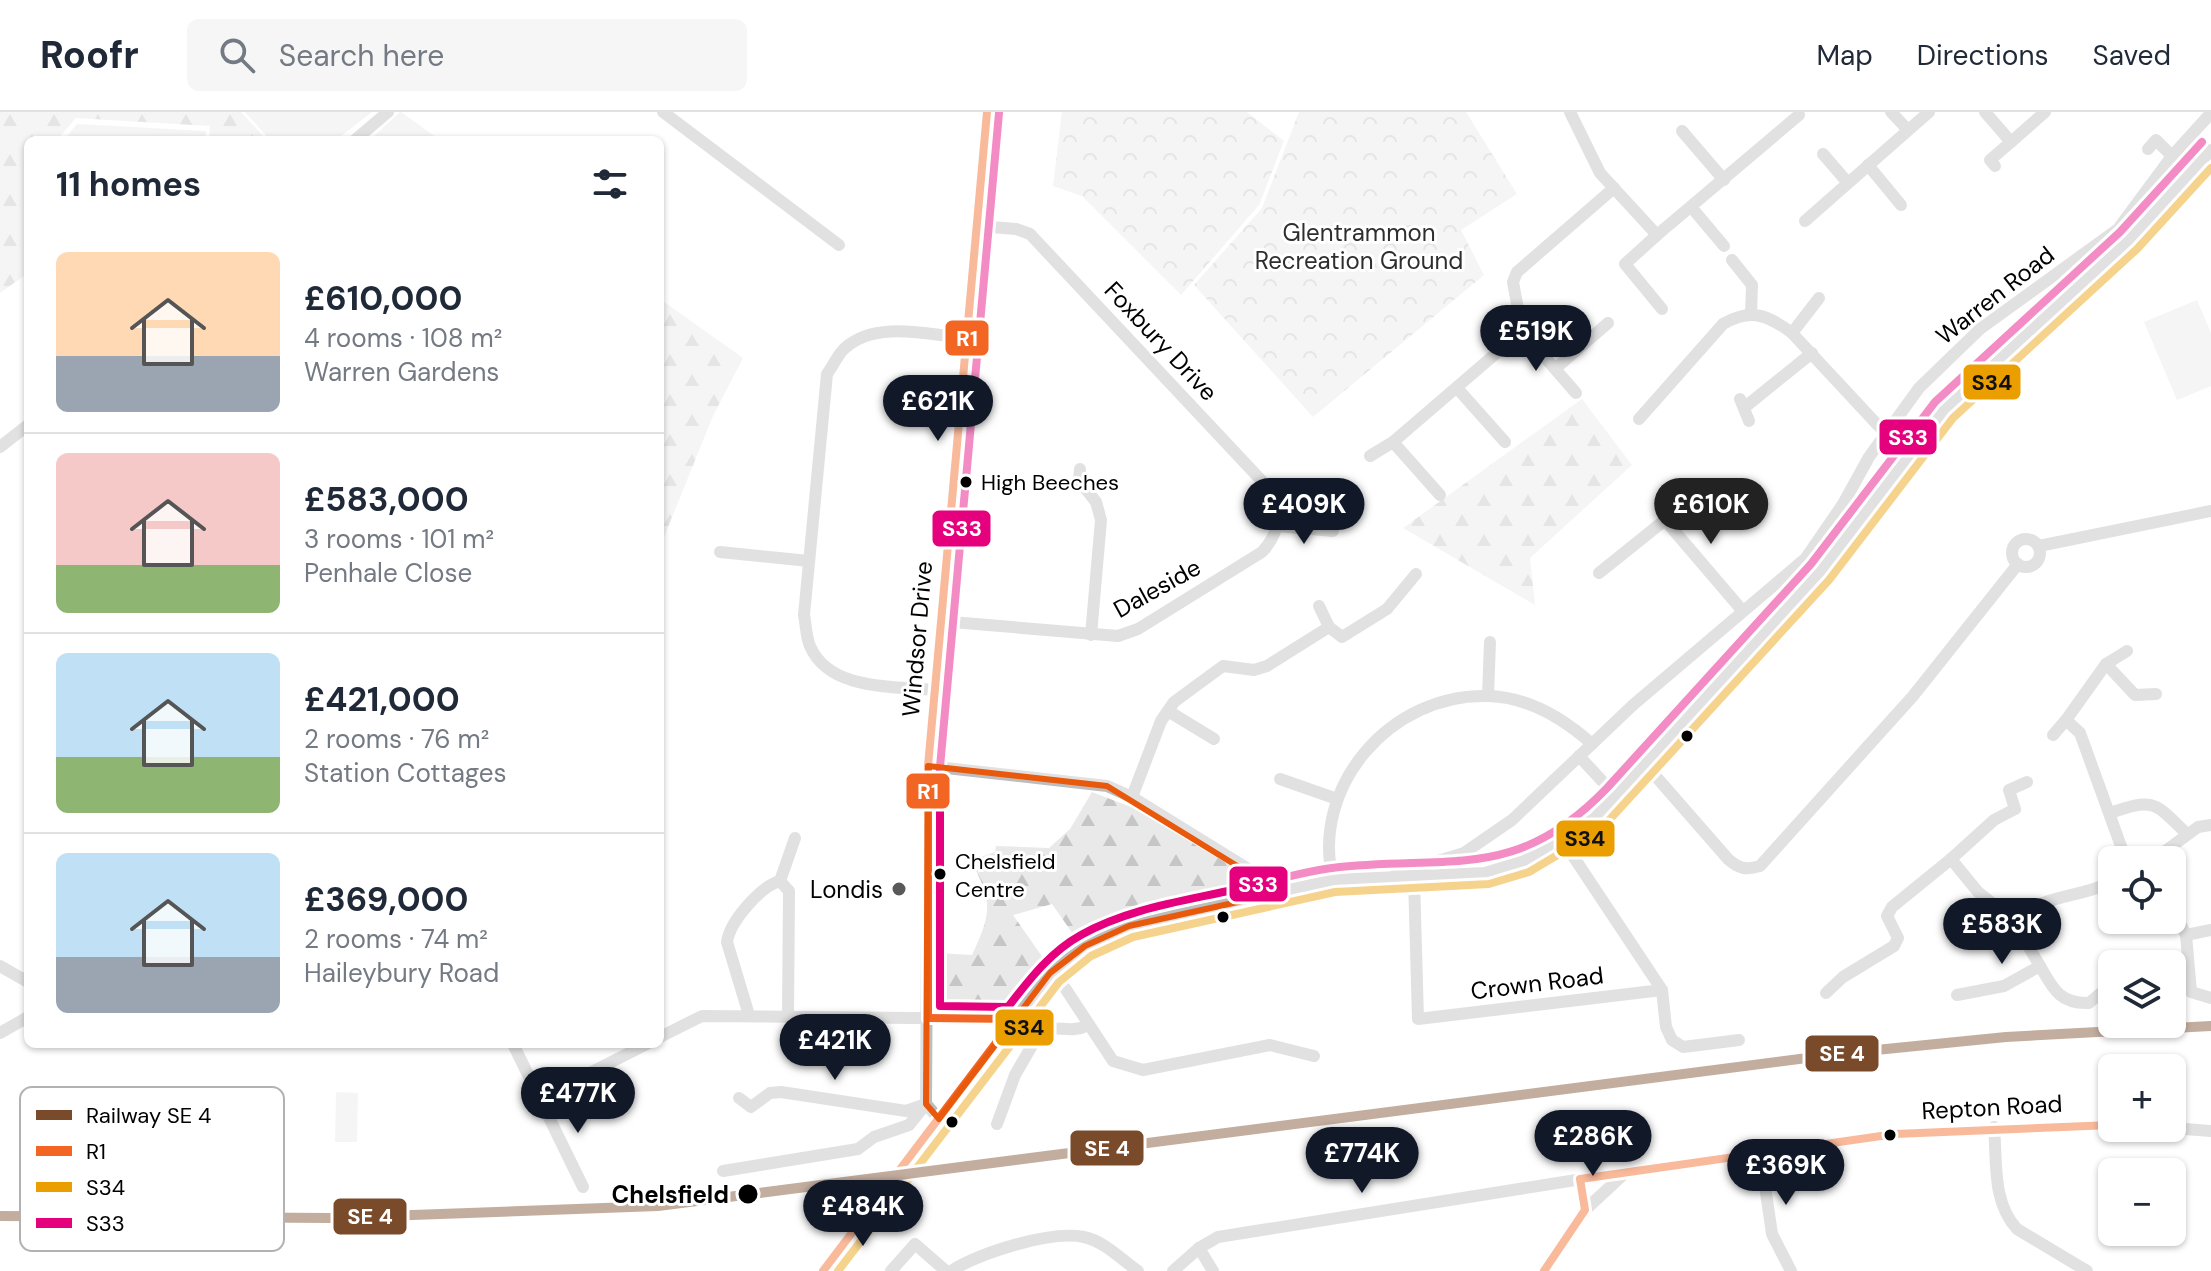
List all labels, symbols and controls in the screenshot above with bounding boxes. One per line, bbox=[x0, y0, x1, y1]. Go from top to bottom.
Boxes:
search box bbox=[187, 19, 747, 91]
text: Roofr bbox=[40, 30, 139, 80]
icon: search bbox=[215, 33, 259, 77]
text: Search here bbox=[279, 36, 444, 75]
text: Map bbox=[1816, 37, 1873, 74]
text: Directions bbox=[1917, 37, 2049, 74]
text: Saved bbox=[2093, 37, 2171, 74]
text: 11 homes bbox=[56, 162, 201, 207]
icon: filters bbox=[588, 162, 632, 206]
park label: Glentrammon Recreation Ground bbox=[1255, 217, 1463, 276]
street label: Warren Road bbox=[1929, 239, 2061, 351]
street label: Foxbury Drive bbox=[1098, 275, 1224, 407]
text: £610,000 bbox=[304, 276, 462, 321]
icon: home bbox=[120, 284, 216, 380]
pin: £519K bbox=[1480, 305, 1592, 373]
text: £519K bbox=[1498, 314, 1574, 348]
line badge: R1 bbox=[944, 319, 990, 357]
text: 4 rooms · 108 m² bbox=[304, 321, 502, 355]
text: R1 bbox=[956, 324, 978, 353]
text: Warren Gardens bbox=[304, 355, 499, 389]
line badge: S34 bbox=[1962, 363, 2022, 401]
text: S34 bbox=[1972, 368, 2012, 397]
pin: £621K bbox=[882, 375, 994, 443]
text: £621K bbox=[901, 384, 975, 418]
line badge: S33 bbox=[1878, 418, 1938, 456]
text: S33 bbox=[1888, 423, 1928, 452]
place label: High Beeches bbox=[981, 468, 1119, 497]
marker: High Beeches bbox=[958, 474, 974, 490]
text: £583,000 bbox=[304, 477, 469, 522]
pin: £409K bbox=[1248, 478, 1360, 546]
pin: £610K bbox=[1655, 478, 1767, 546]
icon: home bbox=[120, 485, 216, 581]
text: £409K bbox=[1262, 487, 1347, 521]
text: £610K bbox=[1672, 487, 1750, 521]
line badge: S33 bbox=[931, 509, 992, 548]
text: S33 bbox=[942, 514, 982, 543]
text: 3 rooms · 101 m² bbox=[304, 522, 494, 556]
street label: Daleside bbox=[1108, 551, 1206, 625]
text: Penhale Close bbox=[304, 556, 472, 590]
street label: Windsor Drive bbox=[895, 560, 939, 718]
text: £421,000 bbox=[304, 677, 460, 722]
icon: home bbox=[120, 685, 216, 781]
text: 2 rooms · 76 m² bbox=[304, 722, 489, 756]
unlabelled marker bbox=[1679, 728, 1695, 744]
text: Station Cottages bbox=[304, 756, 507, 790]
line badge: R1 bbox=[905, 772, 951, 810]
text: R1 bbox=[917, 777, 939, 806]
line badge: S34 bbox=[1555, 819, 1616, 858]
text: S34 bbox=[1565, 824, 1605, 853]
map controls bbox=[2098, 846, 2186, 1246]
button: locate bbox=[2098, 846, 2186, 934]
place label: Chelsfield Centre bbox=[955, 847, 1055, 904]
line badge: S33 bbox=[1228, 865, 1289, 903]
marker: Chelsfield Centre bbox=[932, 866, 948, 882]
text: S33 bbox=[1238, 870, 1278, 899]
place label: Londis bbox=[810, 874, 883, 905]
text: £369,000 bbox=[304, 877, 468, 922]
marker: Londis bbox=[890, 880, 908, 898]
icon: home bbox=[120, 885, 216, 981]
pin: £583K bbox=[1946, 898, 2058, 966]
text: £583K bbox=[1961, 907, 2043, 941]
unlabelled marker bbox=[1215, 909, 1231, 925]
text: 2 rooms · 74 m² bbox=[304, 922, 488, 956]
button: layers bbox=[2098, 950, 2186, 1038]
text: Haileybury Road bbox=[304, 956, 499, 990]
street label: Crown Road bbox=[1469, 959, 1605, 1007]
line badge: S34 bbox=[994, 1008, 1055, 1047]
text: S34 bbox=[1004, 1013, 1044, 1042]
pin: £421K bbox=[779, 1014, 891, 1082]
text: £421K bbox=[798, 1023, 872, 1057]
line badge: SE 4 bbox=[1804, 1034, 1880, 1073]
text: SE 4 bbox=[1819, 1039, 1865, 1068]
button: + bbox=[2098, 1054, 2186, 1142]
pin: £477K bbox=[522, 1067, 634, 1135]
text: £477K bbox=[539, 1076, 617, 1110]
legend bbox=[20, 1087, 284, 1251]
street label: Repton Road bbox=[1921, 1088, 2063, 1126]
text: Railway SE 4 bbox=[86, 1101, 211, 1130]
pin: £286K bbox=[1537, 1110, 1649, 1178]
unlabelled marker bbox=[944, 1114, 960, 1130]
text: £286K bbox=[1552, 1119, 1634, 1153]
pin: £774K bbox=[1306, 1127, 1418, 1195]
unlabelled marker bbox=[1882, 1127, 1898, 1143]
line badge: SE 4 bbox=[1069, 1129, 1145, 1167]
text: SE 4 bbox=[1084, 1134, 1130, 1163]
text: £774K bbox=[1324, 1136, 1400, 1170]
text: R1 bbox=[86, 1137, 106, 1166]
pin: £369K bbox=[1730, 1139, 1842, 1207]
text: £369K bbox=[1745, 1148, 1827, 1182]
button: − bbox=[2098, 1158, 2186, 1246]
text: S34 bbox=[86, 1173, 125, 1202]
place label: Chelsfield bbox=[612, 1179, 729, 1210]
pin: £484K bbox=[807, 1180, 919, 1248]
marker: Chelsfield bbox=[736, 1182, 760, 1206]
text: £484K bbox=[821, 1189, 905, 1223]
line badge: SE 4 bbox=[332, 1197, 408, 1236]
text: SE 4 bbox=[347, 1202, 393, 1231]
text: S33 bbox=[86, 1209, 125, 1238]

